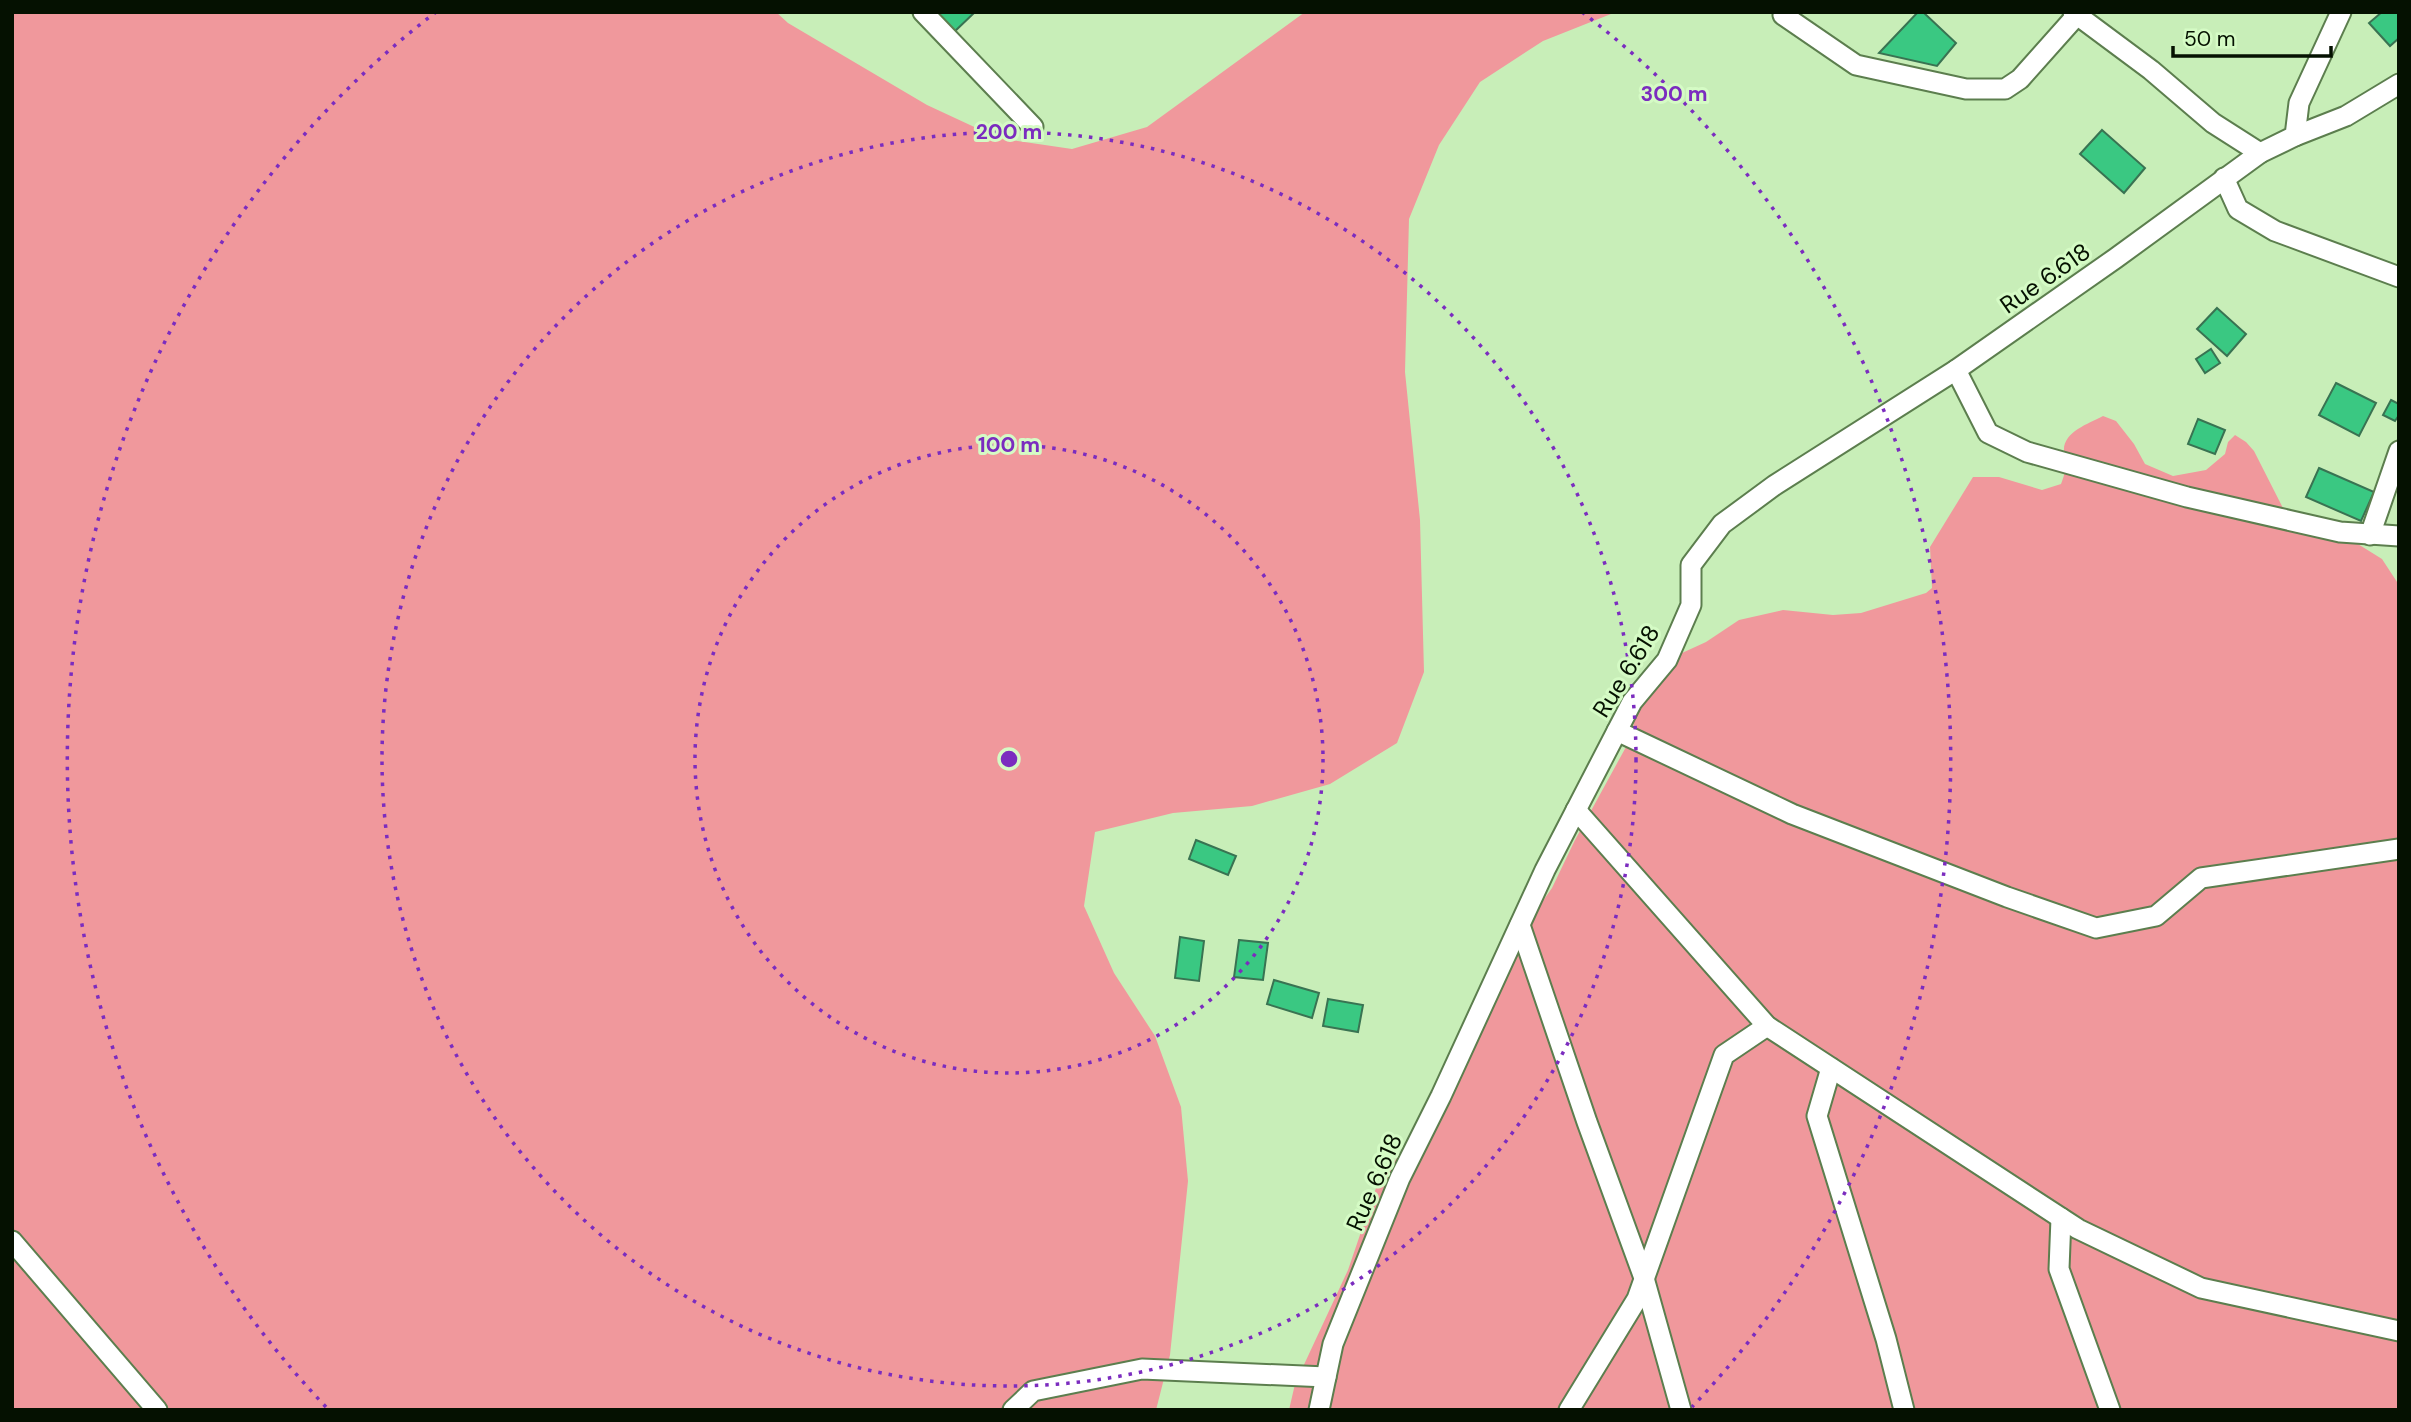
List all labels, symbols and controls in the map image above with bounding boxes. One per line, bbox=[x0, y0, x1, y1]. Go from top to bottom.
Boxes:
scale bar bbox=[2173, 14, 2330, 58]
text: 50 m bbox=[2184, 25, 2235, 53]
text: 300 m bbox=[1641, 80, 1707, 108]
text: 200 m bbox=[976, 118, 1042, 146]
street label: Rue 6.618 bbox=[1994, 236, 2096, 320]
text: 100 m bbox=[978, 431, 1040, 459]
street label: Rue 6.618 bbox=[1585, 619, 1667, 723]
centre of rings bbox=[997, 747, 1021, 771]
street label: Rue 6.618 bbox=[1339, 1128, 1409, 1236]

